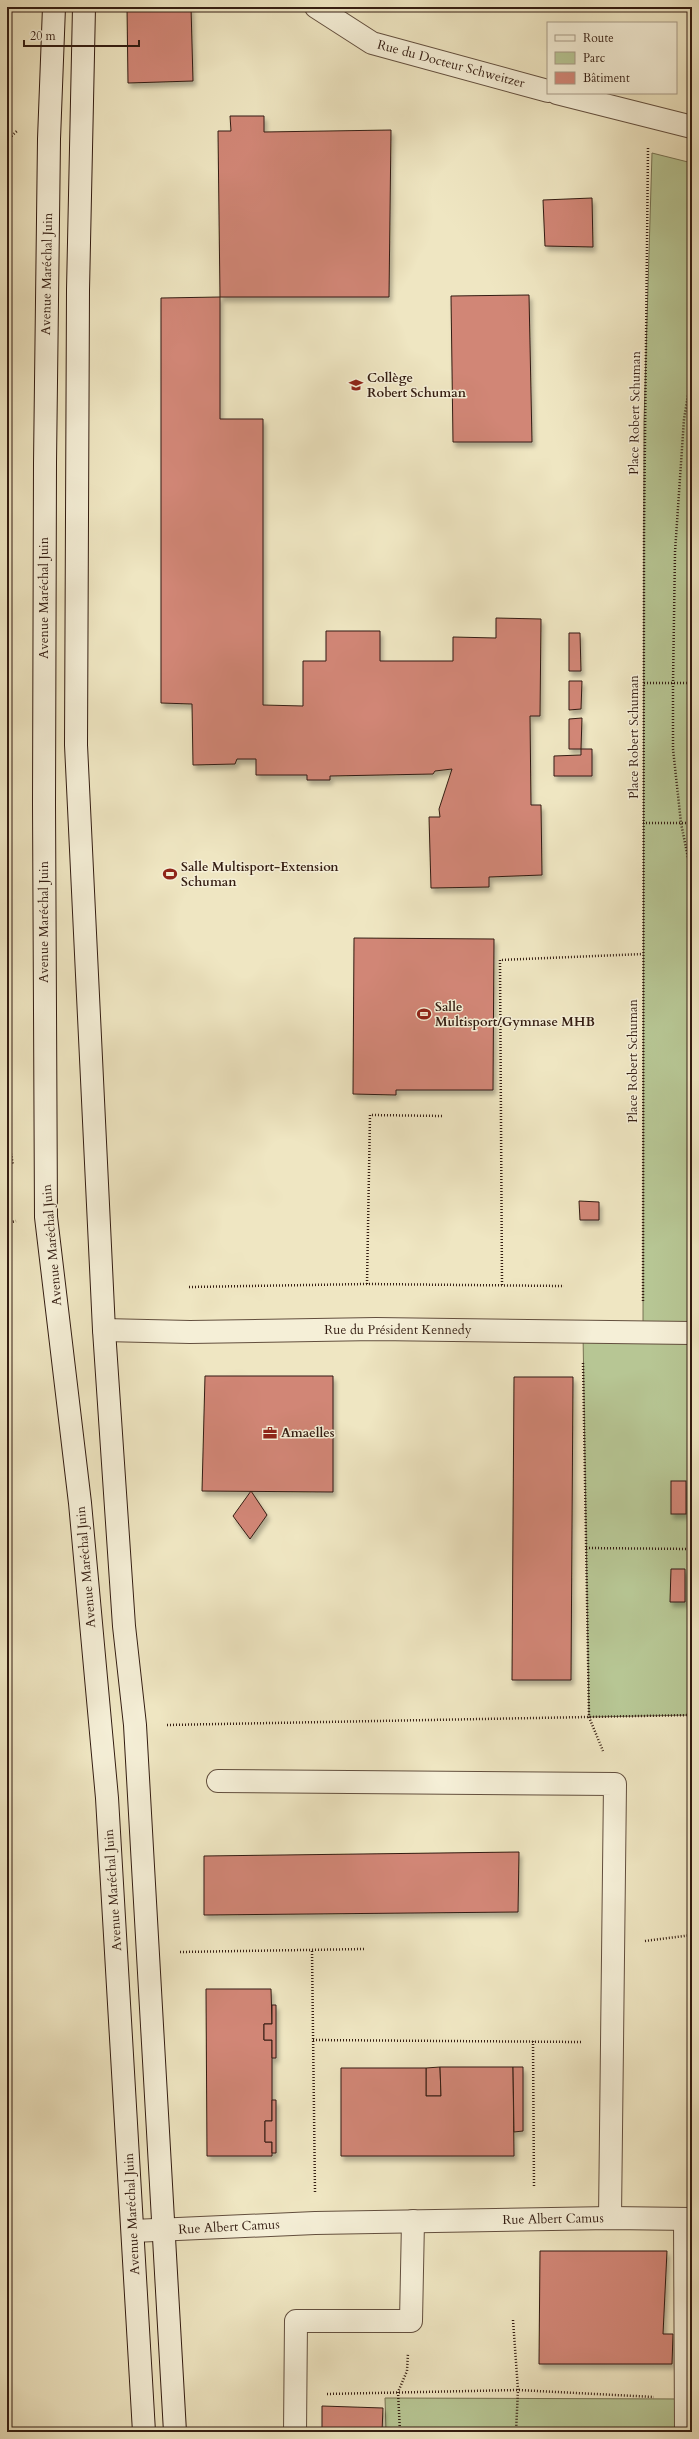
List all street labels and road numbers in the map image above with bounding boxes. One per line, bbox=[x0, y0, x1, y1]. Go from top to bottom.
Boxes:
street label: Rue du Docteur Schweitzer bbox=[375, 36, 527, 92]
street label: Avenue Maréchal Juin bbox=[37, 212, 57, 335]
street label: Place Robert Schuman bbox=[625, 350, 645, 475]
street label: Avenue Maréchal Juin bbox=[35, 536, 53, 659]
street label: Place Robert Schuman bbox=[625, 674, 643, 799]
street label: Avenue Maréchal Juin bbox=[35, 860, 53, 983]
street label: Place Robert Schuman bbox=[624, 998, 642, 1123]
street label: Avenue Maréchal Juin bbox=[38, 1183, 66, 1307]
street label: Rue du Président Kennedy bbox=[324, 1321, 472, 1339]
street label: Avenue Maréchal Juin bbox=[72, 1505, 100, 1629]
street label: Avenue Maréchal Juin bbox=[100, 1828, 126, 1952]
street label: Avenue Maréchal Juin bbox=[120, 2152, 144, 2275]
street label: Rue Albert Camus bbox=[502, 2209, 604, 2229]
street label: Rue Albert Camus bbox=[178, 2215, 280, 2239]

